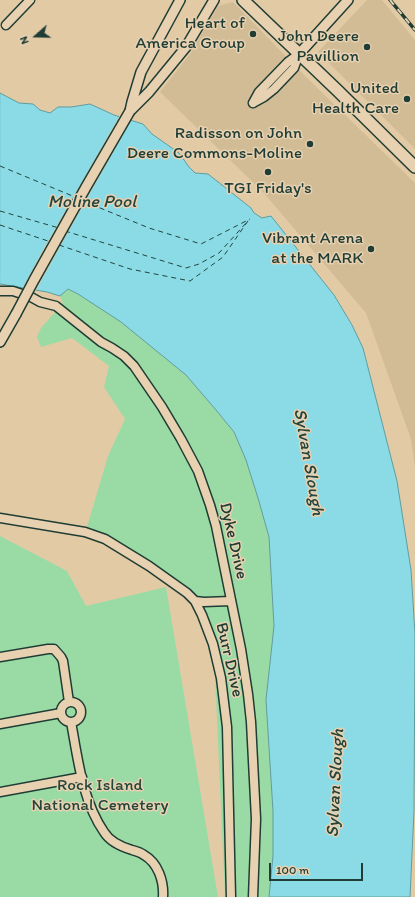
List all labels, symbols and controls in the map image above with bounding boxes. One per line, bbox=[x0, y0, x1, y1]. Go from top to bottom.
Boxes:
place label: Heart of America Group bbox=[135, 14, 245, 54]
north arrow bbox=[16, 16, 56, 56]
place label: John Deere Pavillion bbox=[278, 27, 359, 67]
marker: Heart of America Group bbox=[248, 29, 258, 39]
text: N bbox=[17, 35, 32, 46]
marker: John Deere Pavillion bbox=[362, 42, 372, 52]
place label: United Health Care bbox=[312, 79, 399, 119]
marker: United Health Care bbox=[402, 94, 412, 104]
place label: Radisson on John Deere Commons-Moline bbox=[127, 124, 302, 164]
marker: Radisson on John Deere Commons-Moline bbox=[305, 139, 315, 149]
marker: TGI Friday's bbox=[263, 167, 273, 177]
place label: TGI Friday's bbox=[224, 179, 312, 199]
water label: Moline Pool bbox=[48, 191, 136, 213]
place label: Vibrant Arena at the MARK bbox=[262, 229, 363, 269]
marker: Vibrant Arena at the MARK bbox=[366, 244, 376, 254]
water label: Sylvan Slough bbox=[288, 407, 328, 517]
street label: Dyke Drive bbox=[214, 501, 252, 581]
street label: Burr Drive bbox=[211, 621, 247, 699]
water label: Sylvan Slough bbox=[322, 728, 350, 838]
park label: Rock Island National Cemetery bbox=[32, 776, 168, 816]
scale bar bbox=[271, 855, 365, 881]
text: 100 m bbox=[276, 863, 309, 877]

